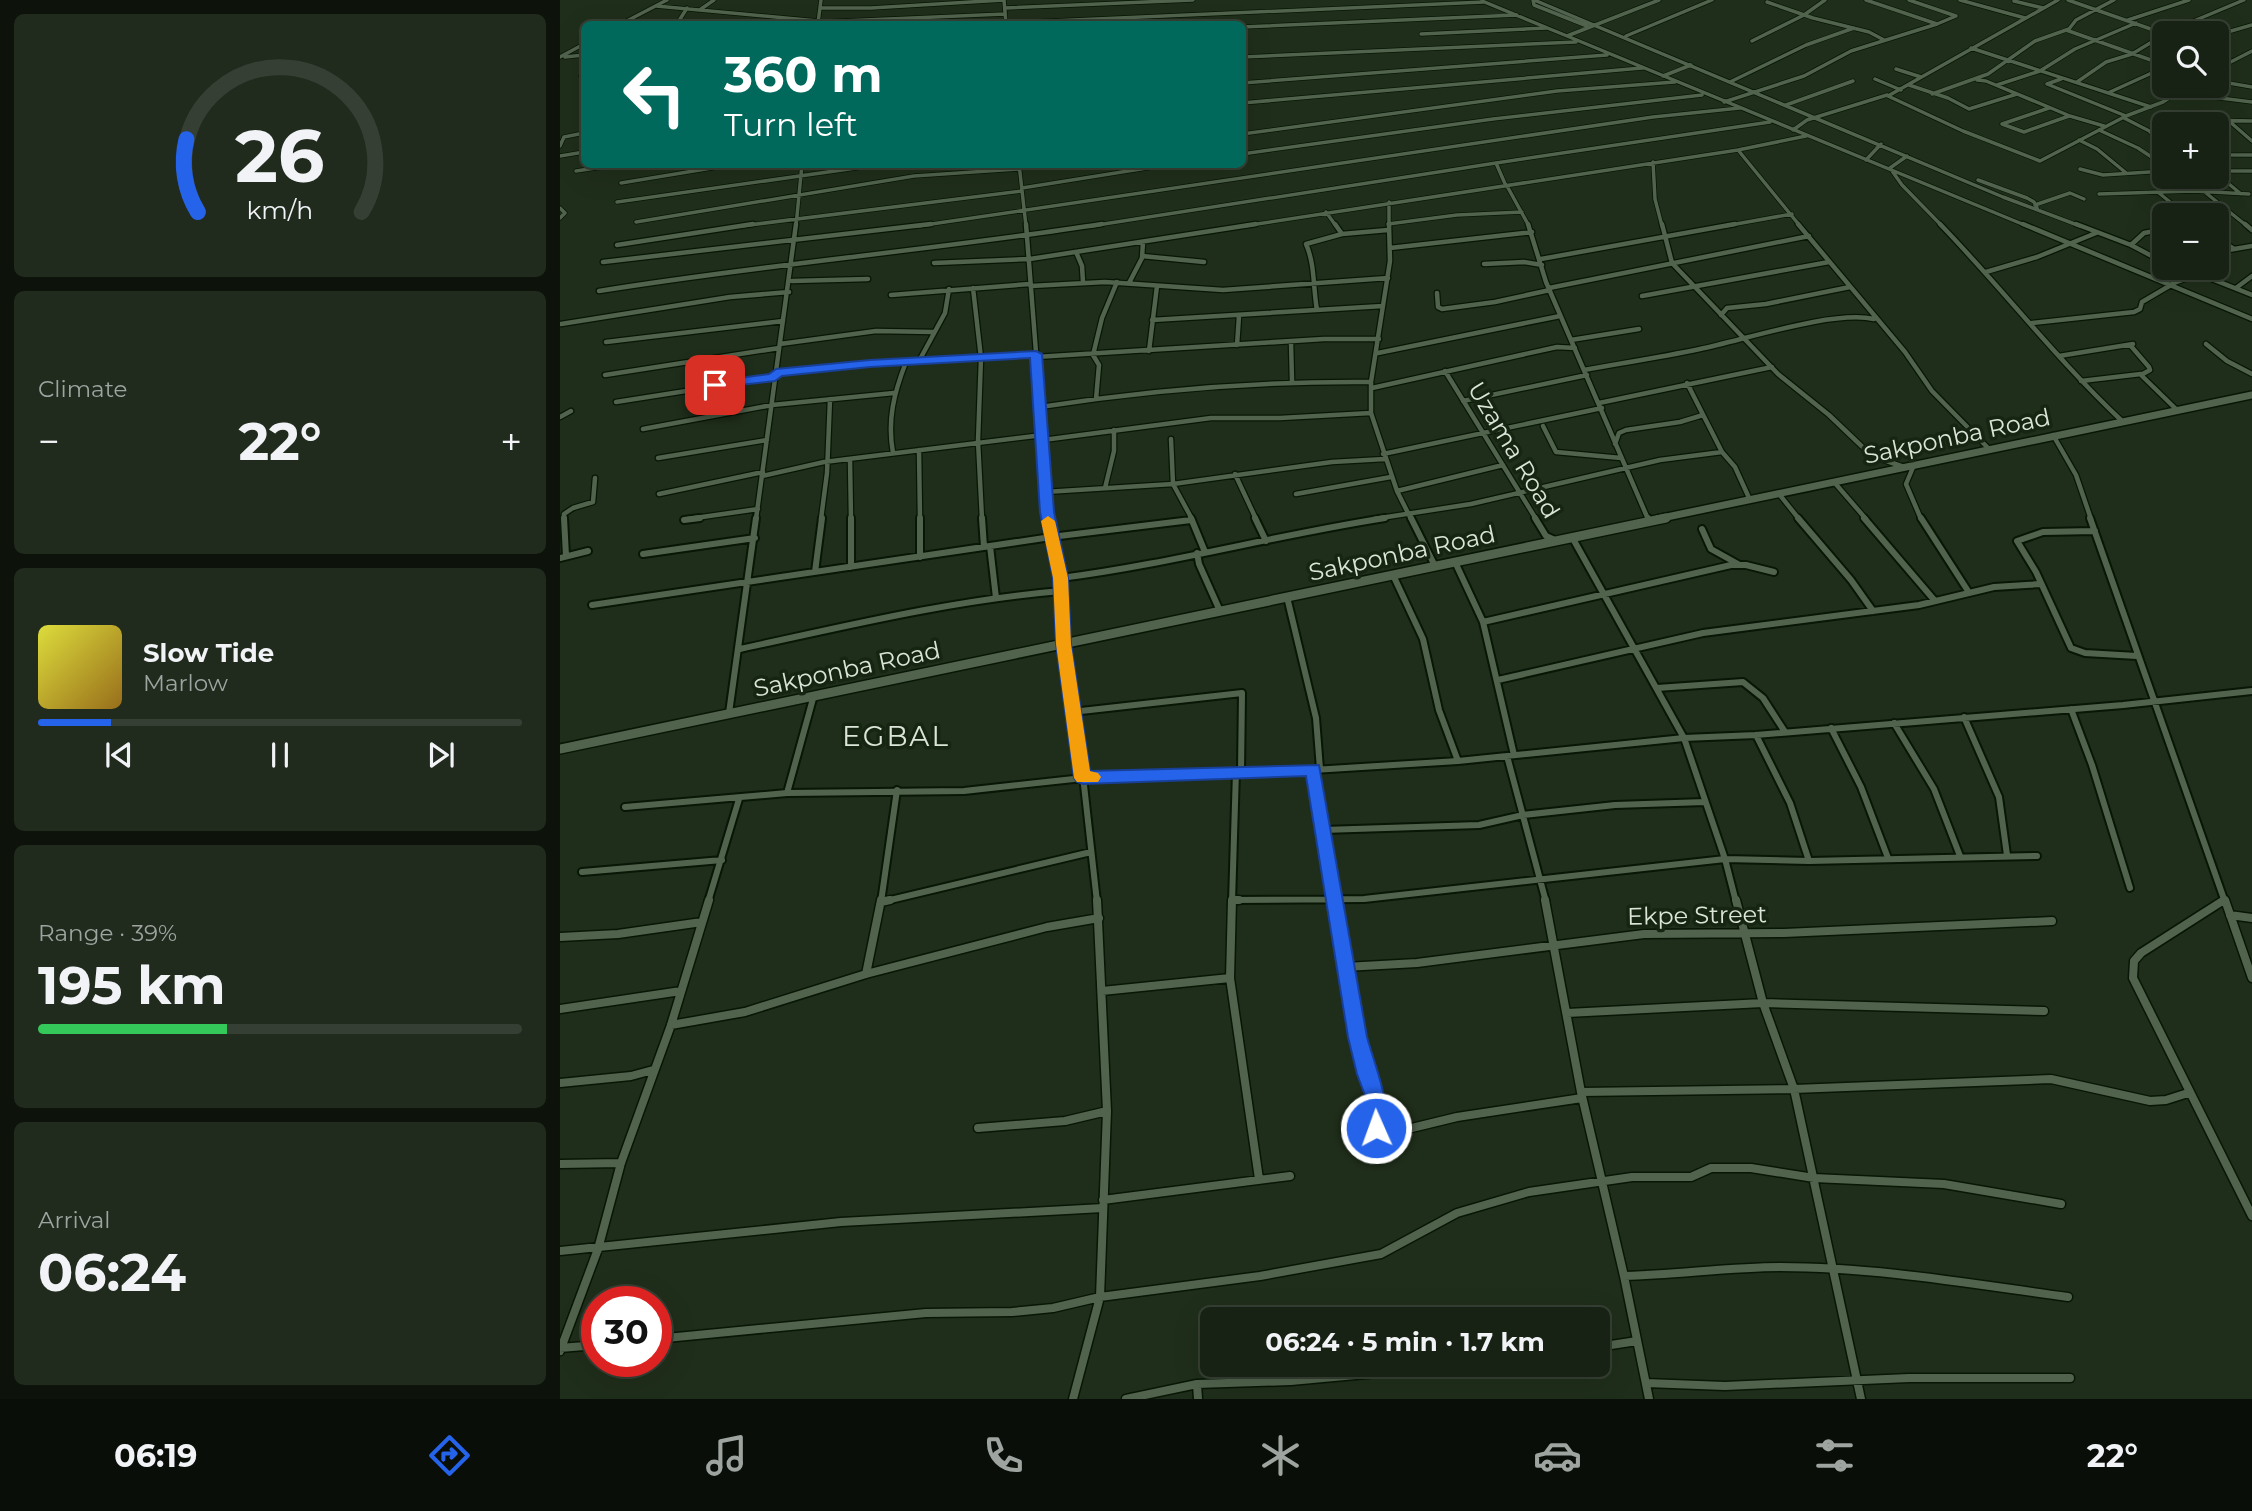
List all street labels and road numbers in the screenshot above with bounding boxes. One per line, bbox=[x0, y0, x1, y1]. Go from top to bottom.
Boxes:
street label: Uzama Road bbox=[1462, 376, 1566, 524]
street label: Sakponba Road bbox=[1861, 402, 2053, 470]
street label: Sakponba Road bbox=[1306, 519, 1498, 587]
street label: Sakponba Road bbox=[751, 635, 943, 703]
street label: Ekpe Street bbox=[1627, 899, 1767, 931]

